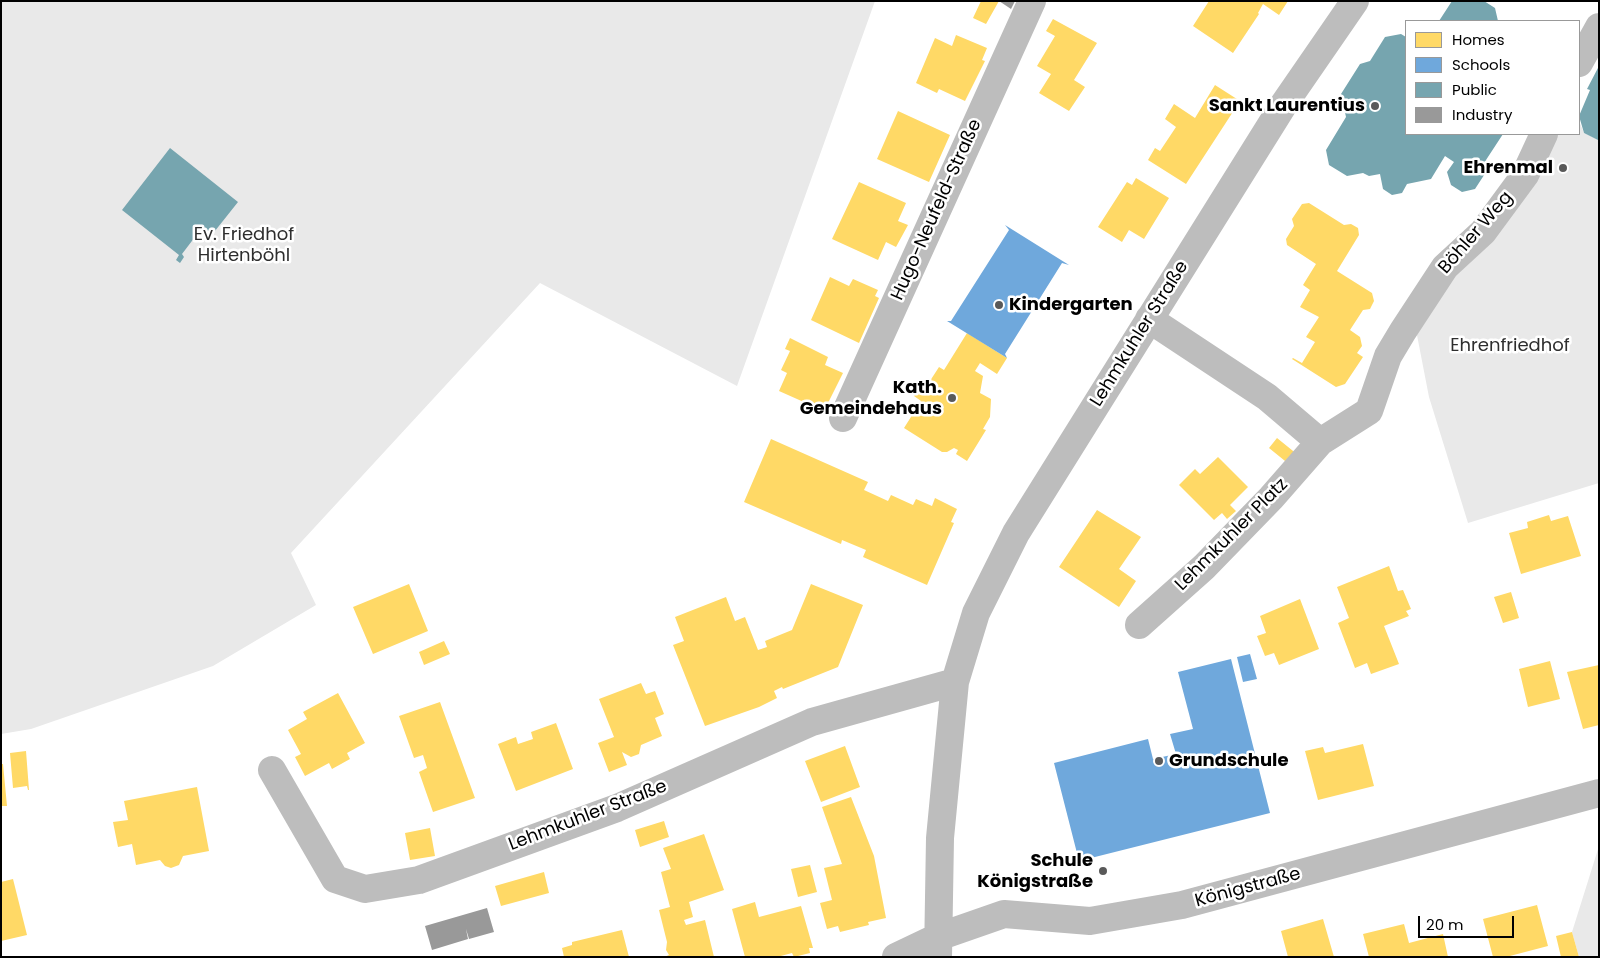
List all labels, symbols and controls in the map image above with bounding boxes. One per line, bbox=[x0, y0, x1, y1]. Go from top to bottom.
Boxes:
legend bbox=[1405, 20, 1580, 135]
text: Homes bbox=[1452, 29, 1505, 50]
text: Schools bbox=[1452, 54, 1510, 75]
text: Public bbox=[1452, 79, 1497, 100]
place label: Sankt Laurentius bbox=[1209, 95, 1365, 117]
marker: Sankt Laurentius bbox=[1369, 100, 1381, 112]
text: Industry bbox=[1452, 104, 1512, 125]
street label: Hugo-Neufeld-Straße bbox=[887, 116, 987, 304]
place label: Ehrenmal bbox=[1464, 157, 1553, 179]
marker: Ehrenmal bbox=[1557, 162, 1569, 174]
street label: Böhler Weg bbox=[1434, 187, 1518, 279]
park label: Ev. Friedhof Hirtenböhl bbox=[194, 224, 294, 266]
street label: Lehmkuhler Straße bbox=[1086, 257, 1194, 411]
place label: Kindergarten bbox=[1009, 294, 1133, 316]
marker: Kindergarten bbox=[993, 299, 1005, 311]
park label: Ehrenfriedhof bbox=[1450, 335, 1570, 357]
place label: Kath. Gemeindehaus bbox=[800, 377, 942, 419]
marker: Kath. Gemeindehaus bbox=[946, 392, 958, 404]
street label: Lehmkuhler Platz bbox=[1171, 474, 1293, 596]
place label: Grundschule bbox=[1169, 750, 1289, 772]
marker: Grundschule bbox=[1153, 755, 1165, 767]
street label: Lehmkuhler Straße bbox=[506, 776, 670, 856]
place label: Schule Königstraße bbox=[977, 850, 1093, 892]
street label: Königstraße bbox=[1193, 864, 1303, 912]
marker: Schule Königstraße bbox=[1097, 865, 1109, 877]
scale bar bbox=[1420, 906, 1516, 938]
text: 20 m bbox=[1426, 914, 1464, 935]

